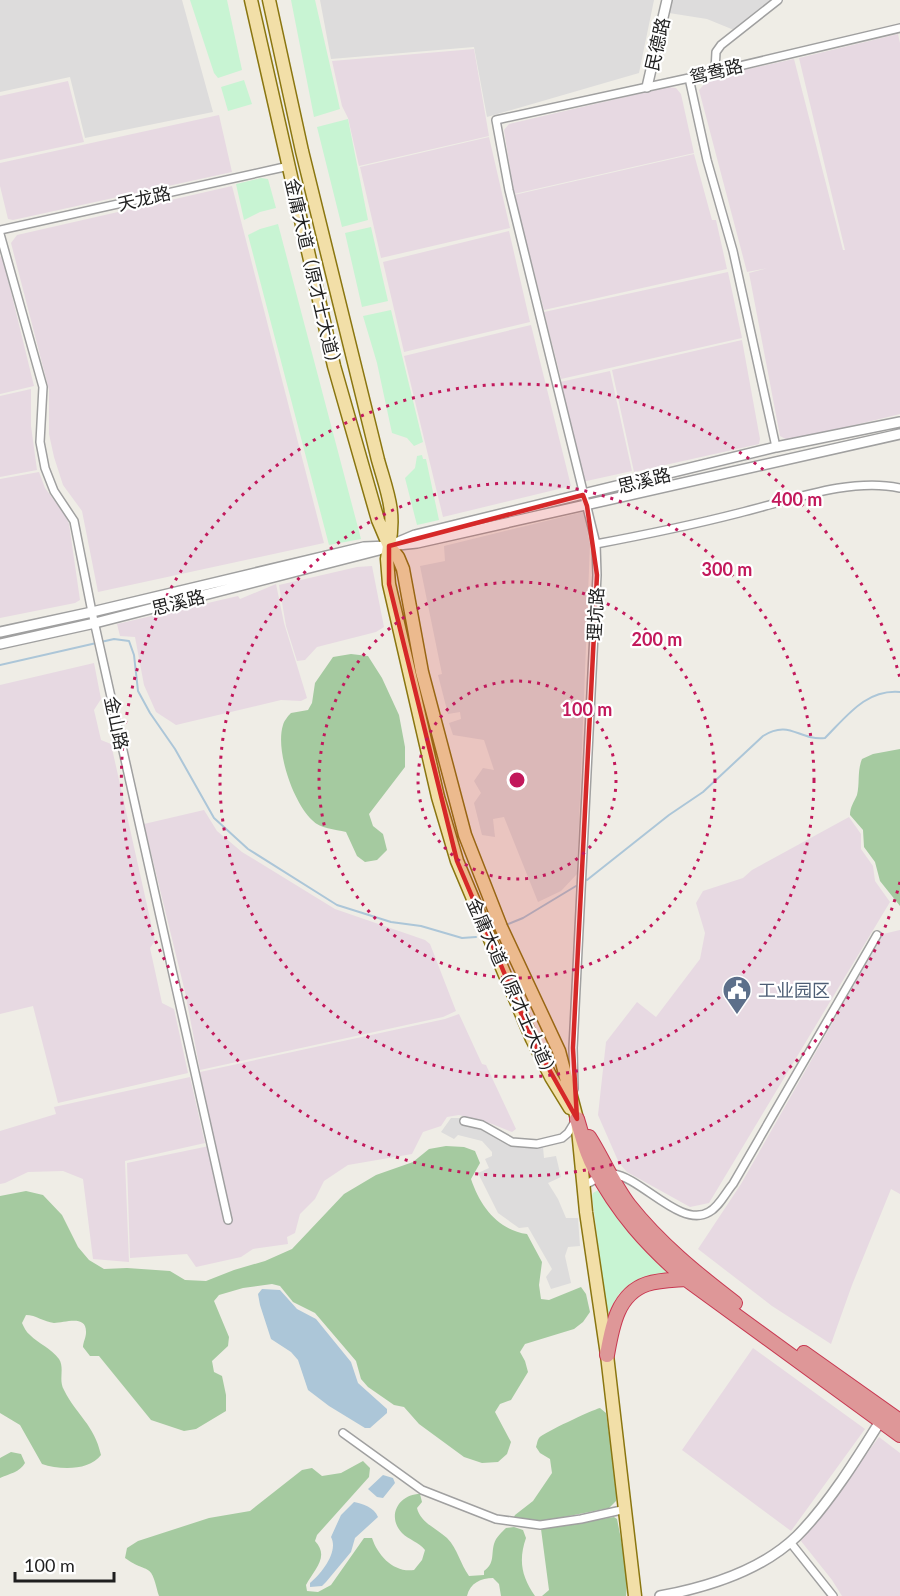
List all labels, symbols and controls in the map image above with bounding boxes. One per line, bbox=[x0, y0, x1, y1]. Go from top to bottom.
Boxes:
street label: 民德路 bbox=[640, 15, 674, 73]
street label: 鸳鸯路 bbox=[687, 54, 745, 88]
street label: 金庸大道（原才士大道） bbox=[281, 176, 347, 374]
street label: 天龙路 bbox=[115, 181, 173, 215]
street label: 思溪路 bbox=[615, 463, 673, 497]
text: 400 m bbox=[772, 488, 822, 510]
text: 300 m bbox=[702, 558, 752, 580]
street label: 思溪路 bbox=[149, 585, 207, 619]
street label: 理坑路 bbox=[583, 586, 607, 642]
text: 200 m bbox=[632, 628, 682, 650]
street label: 金山路 bbox=[101, 694, 133, 752]
text: 100 m bbox=[562, 698, 612, 720]
centre of rings bbox=[507, 770, 527, 790]
street label: 金庸大道（原才士大道） bbox=[463, 894, 563, 1084]
public building icon: 工业园区 bbox=[721, 974, 753, 1016]
place label: 工业园区 bbox=[758, 979, 830, 1001]
scale bar bbox=[15, 1545, 114, 1583]
text: 100 m bbox=[24, 1554, 75, 1576]

